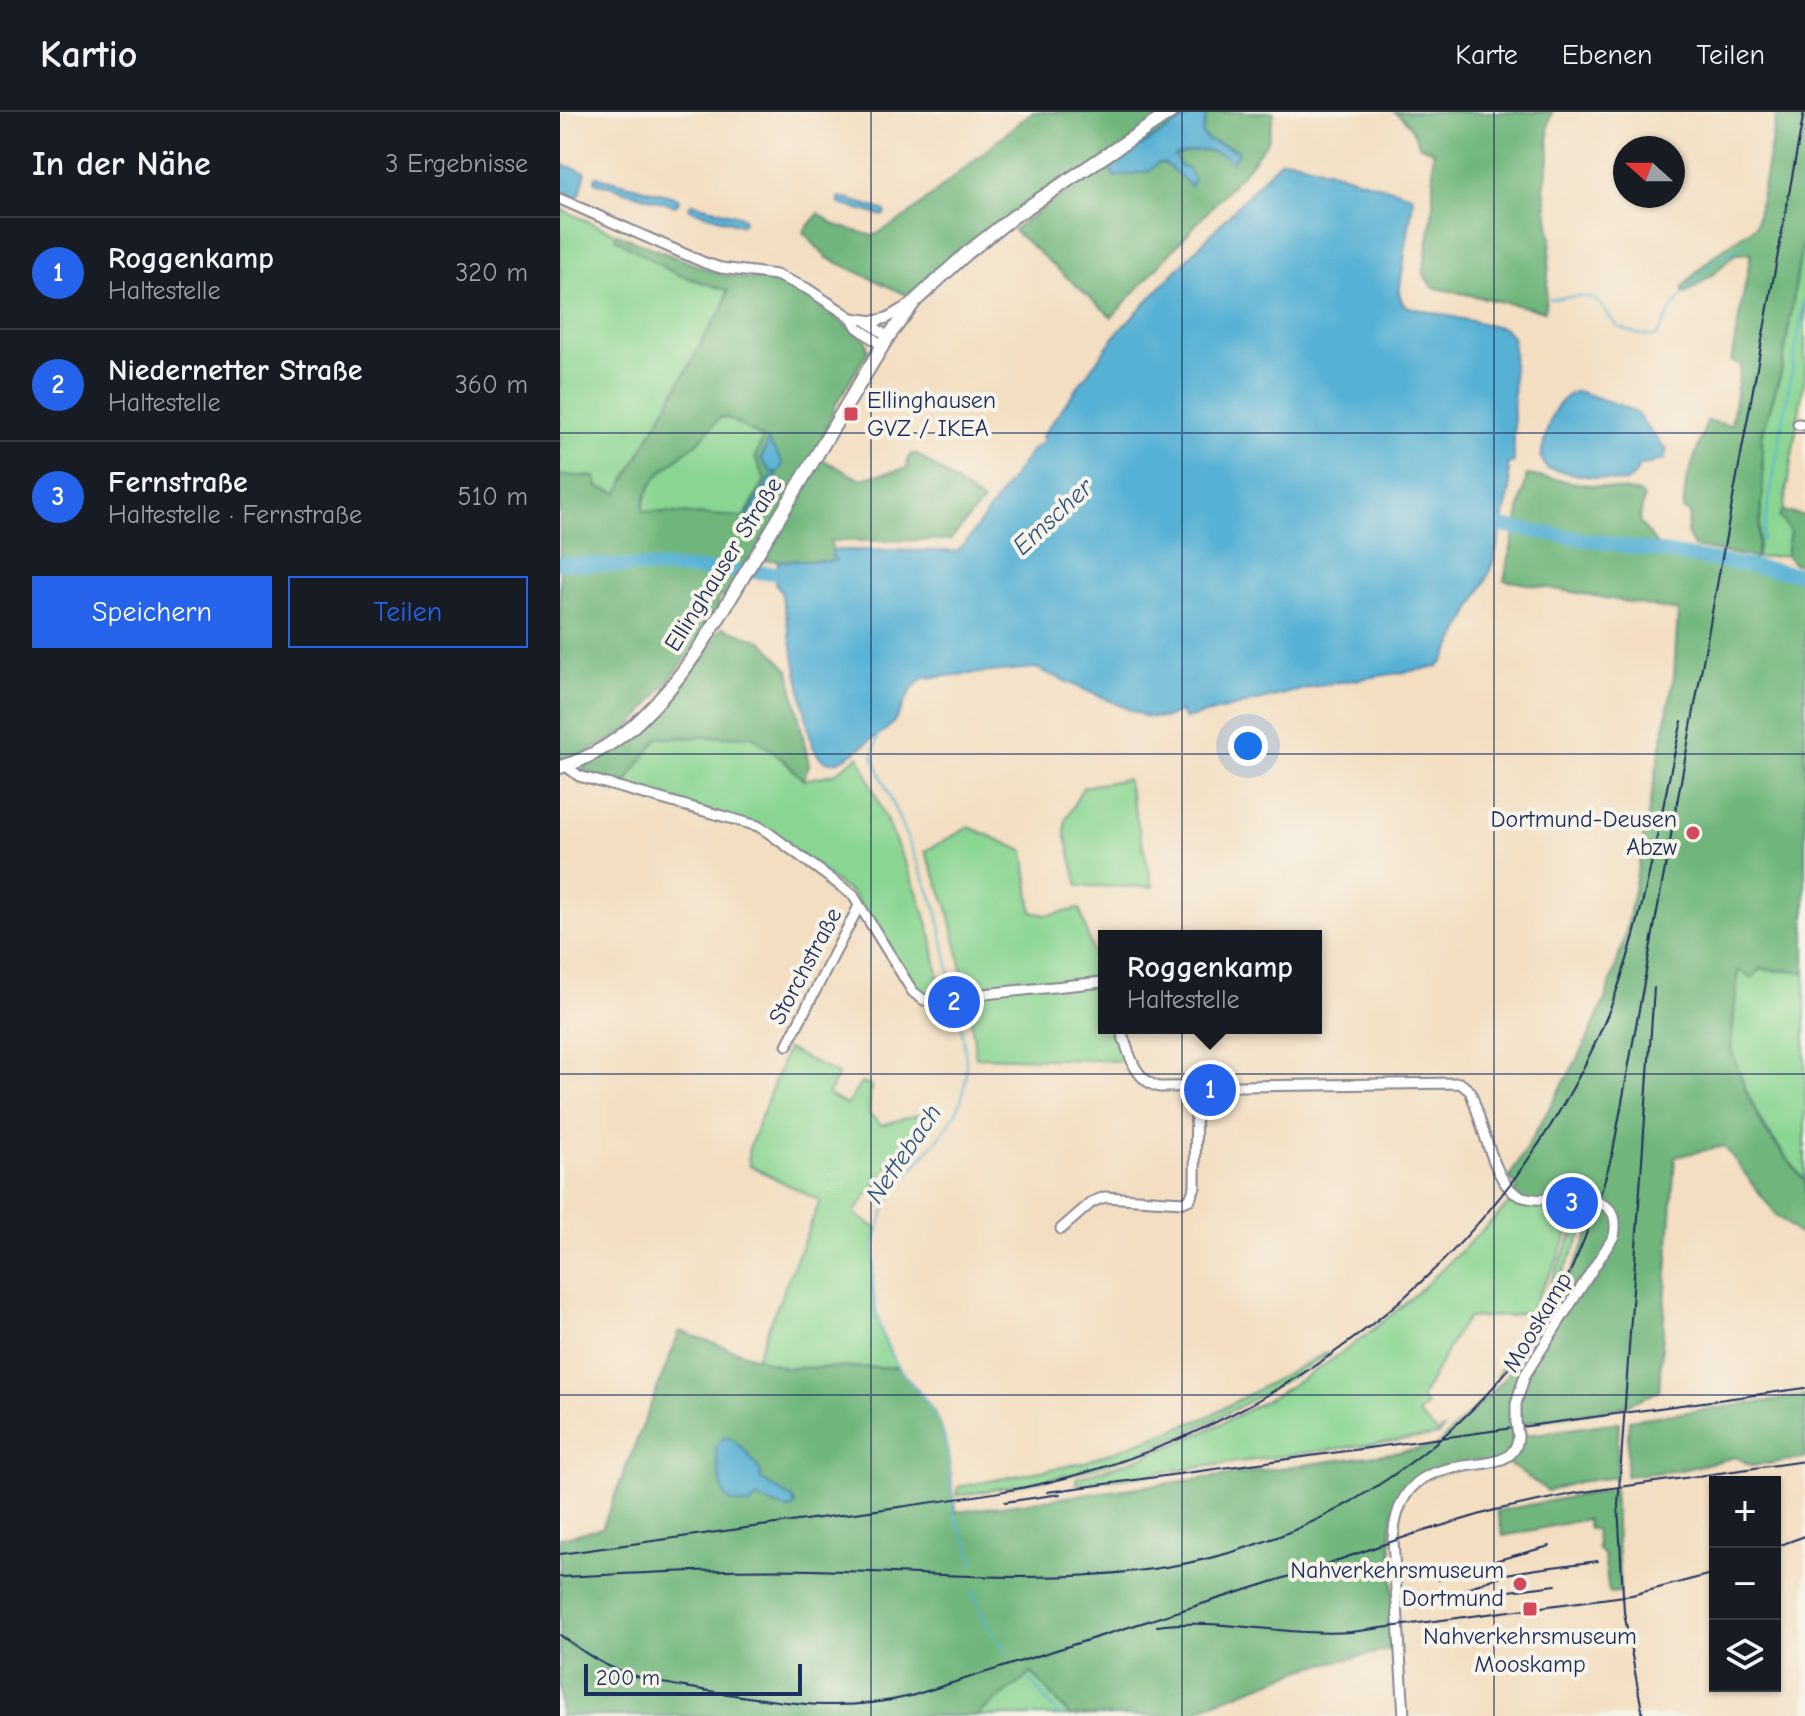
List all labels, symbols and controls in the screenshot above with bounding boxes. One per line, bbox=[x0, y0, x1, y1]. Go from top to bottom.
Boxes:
text: Kartio bbox=[40, 33, 137, 77]
text: Karte bbox=[1455, 39, 1518, 71]
text: Ebenen bbox=[1562, 39, 1653, 71]
text: Teilen bbox=[1697, 39, 1765, 71]
north arrow bbox=[1613, 136, 1685, 208]
text: In der Nähe bbox=[32, 144, 211, 184]
text: 3 Ergebnisse bbox=[385, 149, 528, 179]
text: Roggenkamp bbox=[108, 241, 274, 276]
text: 1 bbox=[53, 258, 63, 288]
text: 320 m bbox=[455, 258, 528, 288]
text: Haltestelle bbox=[108, 276, 221, 306]
text: Niedernetter Straße bbox=[108, 353, 362, 388]
text: 2 bbox=[52, 370, 64, 400]
text: 360 m bbox=[455, 370, 528, 400]
place label: Ellinghausen GVZ / IKEA bbox=[867, 386, 996, 442]
text: Haltestelle bbox=[108, 388, 221, 418]
marker: Ellinghausen GVZ / IKEA bbox=[842, 405, 860, 423]
text: Fernstraße bbox=[108, 465, 248, 500]
water label: Emscher bbox=[1007, 471, 1100, 561]
street label: Ellinghauser Straße bbox=[658, 472, 788, 656]
text: 3 bbox=[52, 482, 64, 512]
text: 510 m bbox=[458, 482, 528, 512]
text: Haltestelle · Fernstraße bbox=[108, 500, 362, 530]
button: Speichern bbox=[32, 576, 272, 648]
button: Teilen bbox=[288, 576, 528, 648]
your location bbox=[1228, 726, 1268, 766]
place label: Dortmund-Deusen Abzw bbox=[1490, 805, 1678, 861]
marker: Dortmund-Deusen Abzw bbox=[1684, 824, 1702, 842]
street label: Storchstraße bbox=[763, 903, 847, 1029]
popup bbox=[1098, 930, 1322, 1034]
text: Roggenkamp bbox=[1127, 950, 1293, 985]
pin: 2 bbox=[928, 972, 980, 1032]
text: Haltestelle bbox=[1127, 985, 1240, 1015]
pin: 1 bbox=[1184, 1060, 1236, 1120]
water label: Nettebach bbox=[860, 1099, 948, 1209]
pin: 3 bbox=[1546, 1173, 1598, 1233]
street label: Mooskamp bbox=[1496, 1267, 1578, 1377]
map controls bbox=[1709, 1476, 1781, 1692]
button: + bbox=[1709, 1476, 1781, 1548]
button: − bbox=[1709, 1548, 1781, 1620]
place label: Nahverkehrsmuseum Dortmund bbox=[1290, 1556, 1504, 1612]
marker: Nahverkehrsmuseum Dortmund bbox=[1511, 1575, 1529, 1593]
marker: Nahverkehrsmuseum Mooskamp bbox=[1521, 1600, 1539, 1618]
button: layers bbox=[1709, 1620, 1781, 1692]
place label: Nahverkehrsmuseum Mooskamp bbox=[1423, 1622, 1637, 1678]
scale bar bbox=[584, 1660, 802, 1696]
text: 200 m bbox=[596, 1665, 660, 1691]

